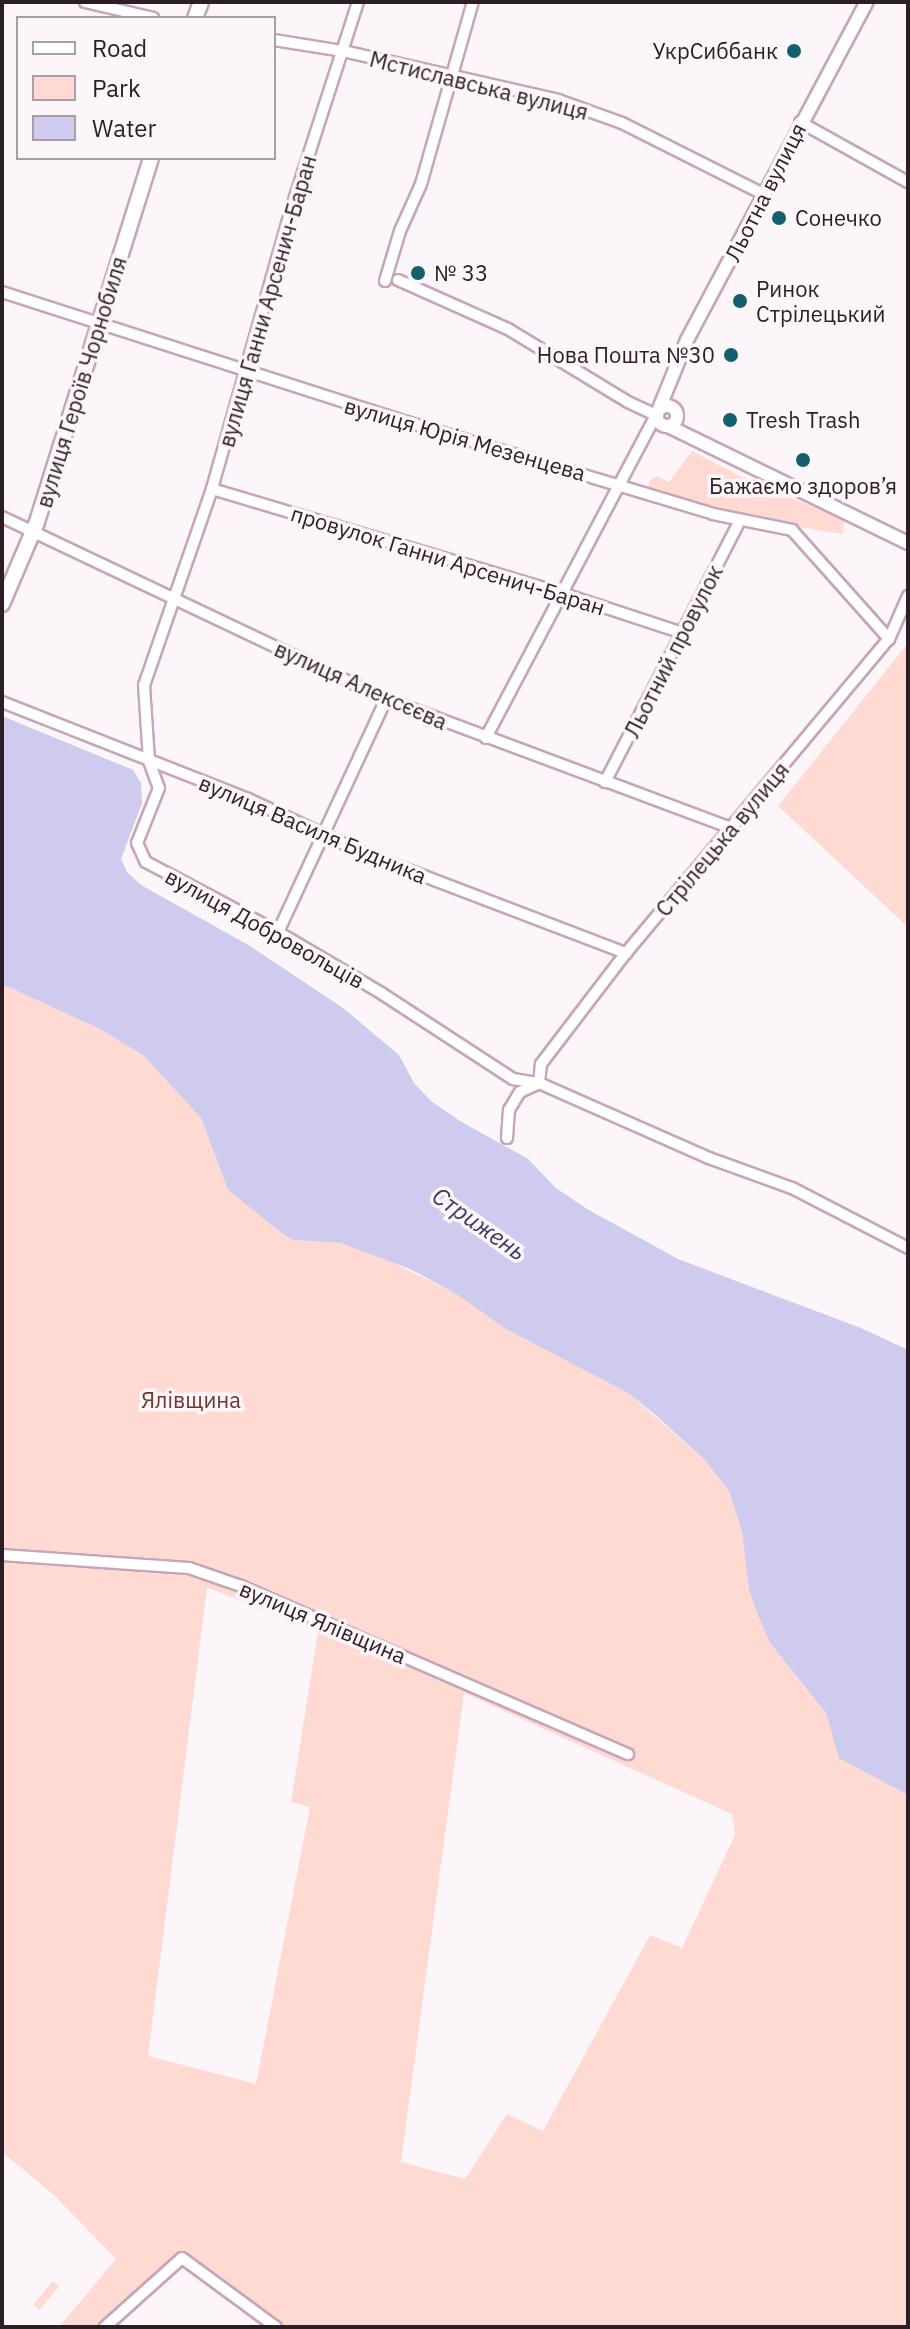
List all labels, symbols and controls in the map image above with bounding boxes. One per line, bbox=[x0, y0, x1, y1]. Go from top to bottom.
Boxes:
legend bbox=[16, 16, 276, 160]
text: Road bbox=[92, 32, 147, 64]
place label: УкрСиббанк bbox=[653, 38, 778, 64]
marker: УкрСиббанк bbox=[785, 42, 803, 60]
street label: Мстиславська вулиця bbox=[367, 45, 591, 125]
text: Park bbox=[92, 72, 141, 104]
text: Water bbox=[92, 112, 156, 144]
street label: Льотна вулиця bbox=[719, 118, 811, 266]
street label: вулиця Ганни Арсенич-Баран bbox=[213, 152, 321, 450]
place label: Сонечко bbox=[795, 205, 882, 231]
marker: Сонечко bbox=[770, 209, 788, 227]
street label: вулиця Героїв Чорнобиля bbox=[30, 253, 132, 511]
place label: № 33 bbox=[434, 260, 488, 286]
marker: № 33 bbox=[409, 264, 427, 282]
place label: Ринок Стрілецький bbox=[756, 275, 885, 326]
marker: Ринок Стрілецький bbox=[731, 292, 749, 310]
place label: Нова Пошта №30 bbox=[537, 342, 715, 368]
marker: Нова Пошта №30 bbox=[722, 346, 740, 364]
street label: вулиця Юрія Мезенцева bbox=[341, 392, 589, 486]
place label: Tresh Trash bbox=[746, 407, 861, 433]
marker: Tresh Trash bbox=[721, 411, 739, 429]
marker: Бажаємо здоров’я bbox=[794, 451, 812, 469]
place label: Бажаємо здоров’я bbox=[709, 473, 897, 499]
street label: провулок Ганни Арсенич-Баран bbox=[288, 500, 608, 620]
street label: Льотний провулок bbox=[618, 560, 728, 742]
street label: вулиця Алексєєва bbox=[271, 635, 451, 735]
street label: Стрілецька вулиця bbox=[650, 756, 794, 922]
street label: вулиця Василя Будника bbox=[195, 769, 431, 889]
street label: вулиця Добровольців bbox=[161, 862, 369, 994]
water label: Стрижень bbox=[427, 1181, 531, 1267]
park label: Ялівщина bbox=[141, 1387, 241, 1413]
street label: вулиця Ялівщина bbox=[236, 1575, 410, 1669]

